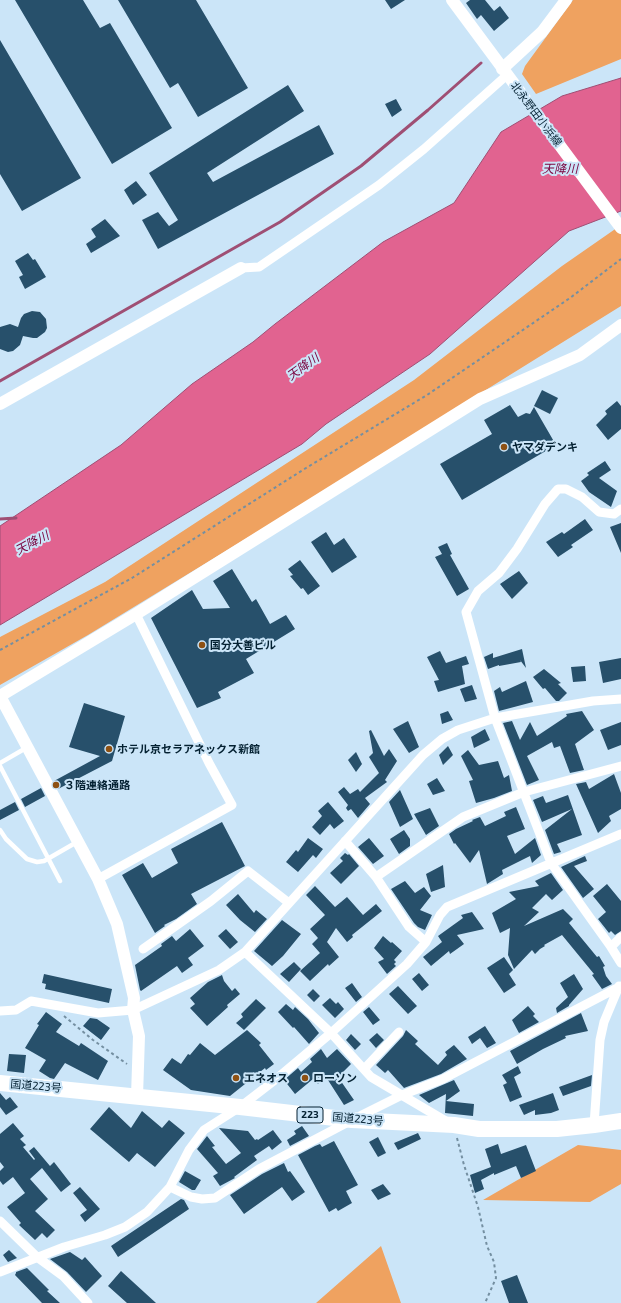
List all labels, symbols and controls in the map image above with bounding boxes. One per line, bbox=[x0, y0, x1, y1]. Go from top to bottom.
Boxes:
street label: 北永野田小浜線 bbox=[508, 79, 564, 149]
water label: 天降川 bbox=[542, 162, 578, 176]
water label: 天降川 bbox=[284, 351, 322, 383]
place label: ヤマダデンキ bbox=[512, 440, 578, 454]
marker: ヤマダデンキ bbox=[499, 442, 509, 452]
water label: 天降川 bbox=[13, 528, 51, 558]
place label: 国分大善ビル bbox=[210, 638, 276, 652]
marker: 国分大善ビル bbox=[197, 640, 207, 650]
place label: ホテル京セラアネックス新館 bbox=[117, 742, 260, 756]
marker: ホテル京セラアネックス新館 bbox=[104, 744, 114, 754]
place label: ３階連絡通路 bbox=[64, 778, 130, 792]
marker: ３階連絡通路 bbox=[51, 780, 61, 790]
place label: エネオス bbox=[244, 1071, 288, 1085]
place label: ローソン bbox=[313, 1071, 357, 1085]
marker: エネオス bbox=[231, 1073, 241, 1083]
marker: ローソン bbox=[300, 1073, 310, 1083]
street label: 国道223号 bbox=[10, 1077, 62, 1095]
road number: 223 bbox=[297, 1107, 323, 1123]
street label: 国道223号 bbox=[332, 1110, 384, 1128]

